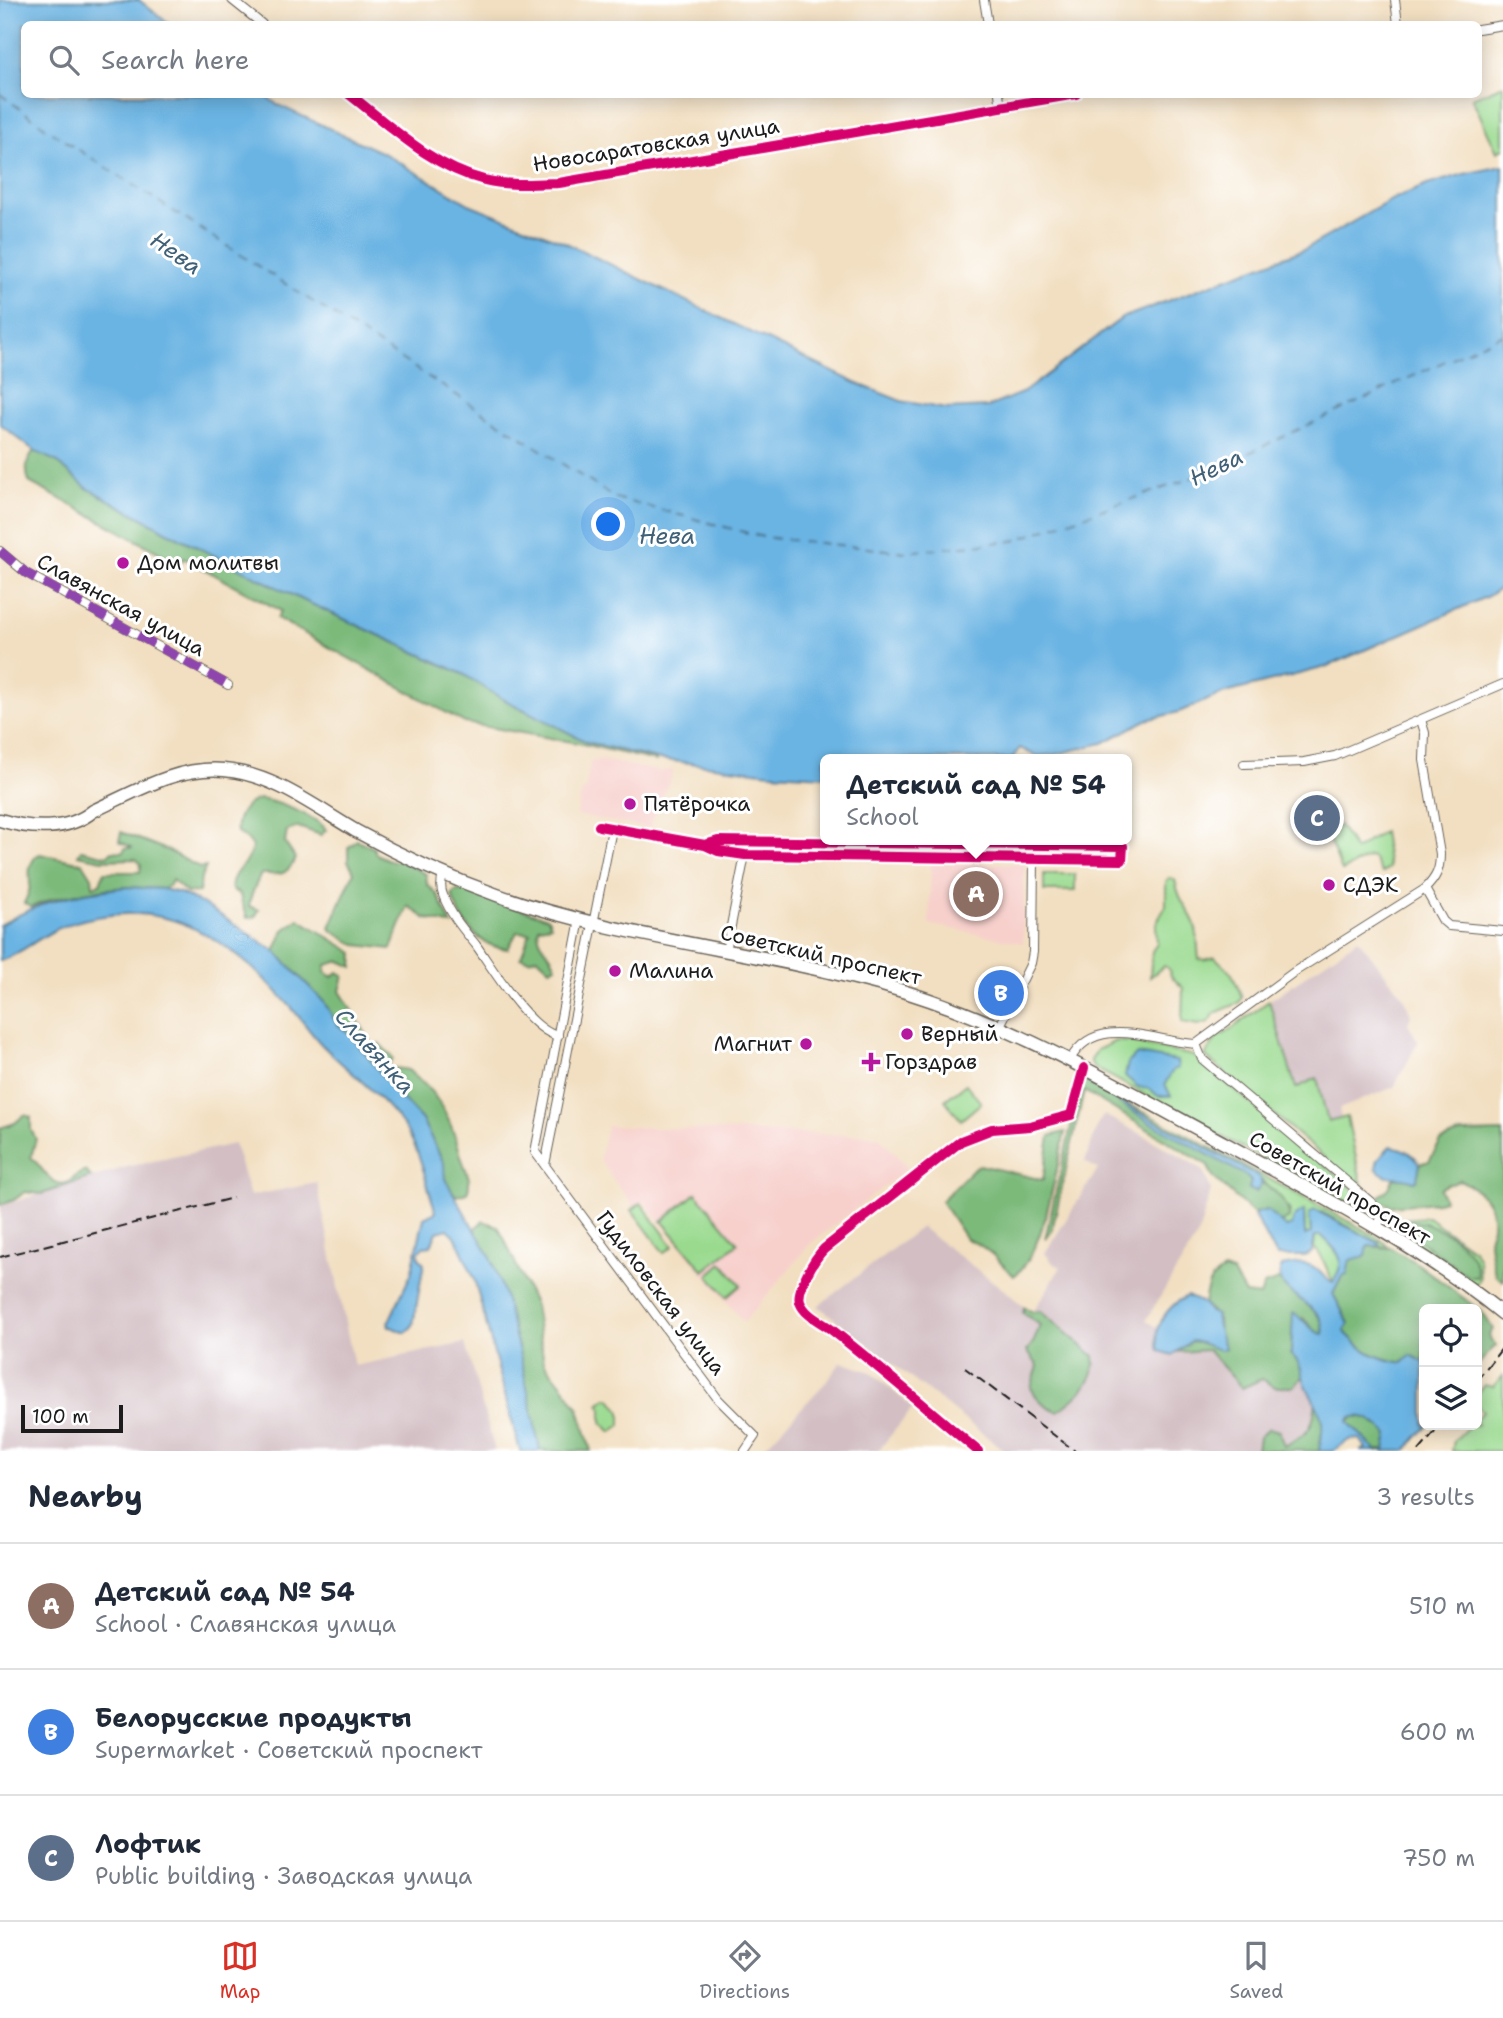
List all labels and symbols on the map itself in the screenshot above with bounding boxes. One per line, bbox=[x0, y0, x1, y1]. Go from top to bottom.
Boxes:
street label: Новосаратовская улица bbox=[531, 112, 781, 178]
water label: Нева bbox=[144, 225, 208, 281]
water label: Нева bbox=[1184, 441, 1248, 493]
your location bbox=[591, 507, 625, 541]
water label: Нева bbox=[639, 521, 695, 551]
street label: Славянская улица bbox=[32, 547, 210, 663]
place label: Дом молитвы bbox=[137, 549, 279, 577]
marker: Дом молитвы bbox=[115, 555, 131, 571]
place label: Пятёрочка bbox=[644, 790, 750, 818]
pin: C bbox=[1294, 792, 1340, 844]
marker: Пятёрочка bbox=[622, 796, 638, 812]
pin: A bbox=[953, 868, 999, 920]
place label: СДЭК bbox=[1343, 871, 1399, 899]
marker: СДЭК bbox=[1321, 877, 1337, 893]
street label: Советский проспект bbox=[718, 918, 925, 992]
place label: Малина bbox=[629, 957, 713, 985]
marker: Малина bbox=[607, 963, 623, 979]
pin: B bbox=[978, 967, 1024, 1019]
water label: Славянка bbox=[328, 1002, 422, 1100]
place label: Верный bbox=[921, 1020, 998, 1048]
marker: Верный bbox=[899, 1026, 915, 1042]
place label: Магнит bbox=[714, 1030, 792, 1058]
marker: Магнит bbox=[798, 1036, 814, 1052]
place label: Горздрав bbox=[885, 1048, 977, 1076]
marker: Горздрав bbox=[863, 1054, 879, 1070]
street label: Советский проспект bbox=[1244, 1124, 1436, 1252]
street label: Гудиловская улица bbox=[590, 1205, 732, 1381]
scale bar bbox=[21, 1402, 122, 1434]

